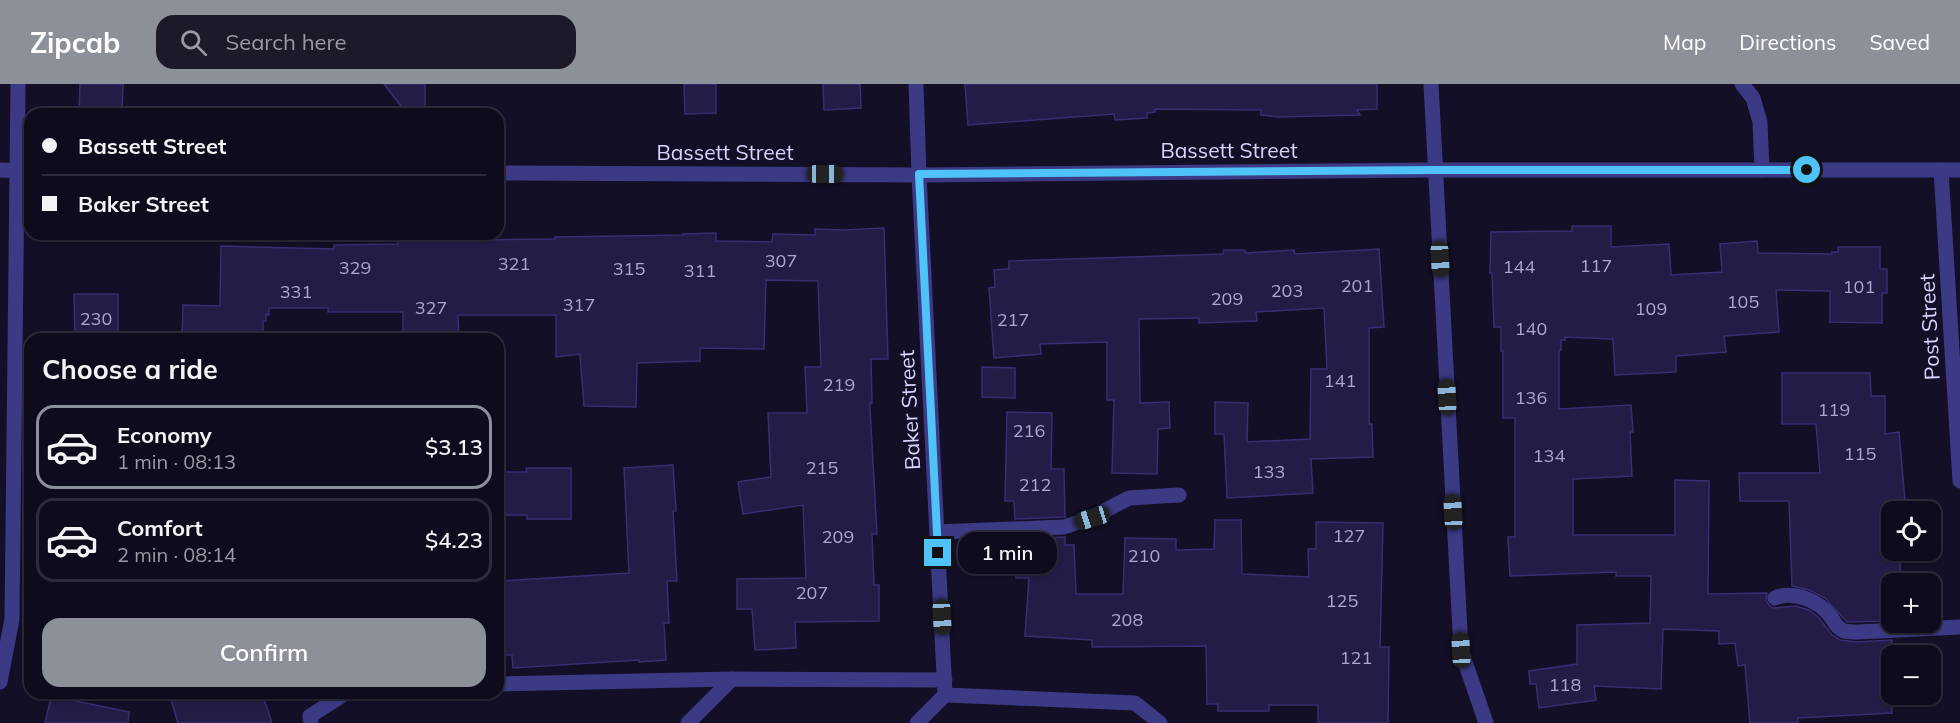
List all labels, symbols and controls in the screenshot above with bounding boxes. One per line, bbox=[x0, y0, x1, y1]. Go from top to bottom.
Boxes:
search box bbox=[156, 15, 576, 69]
text: Zipcab bbox=[30, 25, 120, 60]
icon: search bbox=[177, 26, 210, 59]
text: Search here bbox=[225, 28, 346, 56]
text: Map bbox=[1663, 29, 1706, 55]
text: Directions bbox=[1739, 29, 1836, 55]
text: Saved bbox=[1869, 29, 1930, 55]
text: Bassett Street bbox=[78, 132, 226, 160]
street label: Bassett Street bbox=[1160, 137, 1298, 163]
street label: Bassett Street bbox=[656, 139, 794, 165]
route start bbox=[1793, 156, 1820, 183]
car bbox=[807, 165, 843, 183]
text: Baker Street bbox=[78, 190, 209, 218]
car bbox=[1430, 241, 1450, 277]
house number: 307 bbox=[765, 249, 797, 272]
house number: 321 bbox=[498, 252, 530, 275]
house number: 117 bbox=[1580, 254, 1612, 277]
house number: 144 bbox=[1503, 255, 1535, 278]
house number: 329 bbox=[339, 256, 371, 279]
house number: 315 bbox=[613, 257, 645, 280]
house number: 311 bbox=[684, 259, 716, 282]
street label: Post Street bbox=[1913, 273, 1945, 381]
house number: 201 bbox=[1341, 274, 1373, 297]
house number: 101 bbox=[1843, 275, 1875, 298]
house number: 203 bbox=[1271, 279, 1303, 302]
house number: 331 bbox=[280, 280, 312, 303]
house number: 209 bbox=[1211, 287, 1243, 310]
house number: 105 bbox=[1727, 290, 1759, 313]
house number: 317 bbox=[563, 293, 595, 316]
house number: 327 bbox=[415, 296, 447, 319]
house number: 109 bbox=[1635, 297, 1667, 320]
house number: 230 bbox=[80, 307, 112, 330]
house number: 217 bbox=[997, 308, 1029, 331]
house number: 140 bbox=[1515, 317, 1547, 340]
street label: Baker Street bbox=[893, 349, 925, 471]
text: Choose a ride bbox=[42, 352, 218, 386]
house number: 141 bbox=[1324, 369, 1356, 392]
house number: 219 bbox=[823, 373, 855, 396]
car bbox=[1437, 379, 1457, 415]
house number: 136 bbox=[1515, 386, 1547, 409]
house number: 119 bbox=[1818, 398, 1850, 421]
house number: 216 bbox=[1013, 419, 1045, 442]
icon: car bbox=[45, 420, 99, 474]
text: Economy bbox=[117, 421, 212, 449]
text: $3.13 bbox=[425, 433, 483, 461]
house number: 115 bbox=[1844, 442, 1876, 465]
house number: 134 bbox=[1533, 444, 1565, 467]
text: 1 min · 08:13 bbox=[117, 449, 236, 474]
house number: 215 bbox=[806, 456, 838, 479]
house number: 133 bbox=[1253, 460, 1285, 483]
house number: 212 bbox=[1019, 473, 1051, 496]
car bbox=[1443, 494, 1463, 530]
map controls bbox=[1881, 501, 1941, 705]
button: locate bbox=[1881, 501, 1941, 561]
car bbox=[1072, 504, 1112, 532]
icon: car bbox=[45, 513, 99, 567]
text: Comfort bbox=[117, 514, 203, 542]
house number: 127 bbox=[1333, 524, 1365, 547]
house number: 209 bbox=[822, 525, 854, 548]
text: $4.23 bbox=[425, 526, 483, 554]
callout: 1 min bbox=[959, 532, 1058, 574]
route end bbox=[924, 539, 951, 566]
text: 1 min bbox=[982, 540, 1033, 565]
text: 2 min · 08:14 bbox=[117, 542, 236, 567]
house number: 210 bbox=[1128, 544, 1160, 567]
button: + bbox=[1881, 573, 1941, 633]
house number: 207 bbox=[796, 581, 828, 604]
house number: 125 bbox=[1326, 589, 1358, 612]
car bbox=[932, 599, 952, 635]
house number: 208 bbox=[1111, 608, 1143, 631]
button: Confirm bbox=[42, 618, 486, 687]
car bbox=[1451, 632, 1471, 668]
button: − bbox=[1881, 645, 1941, 705]
house number: 121 bbox=[1340, 646, 1372, 669]
house number: 118 bbox=[1549, 673, 1581, 696]

